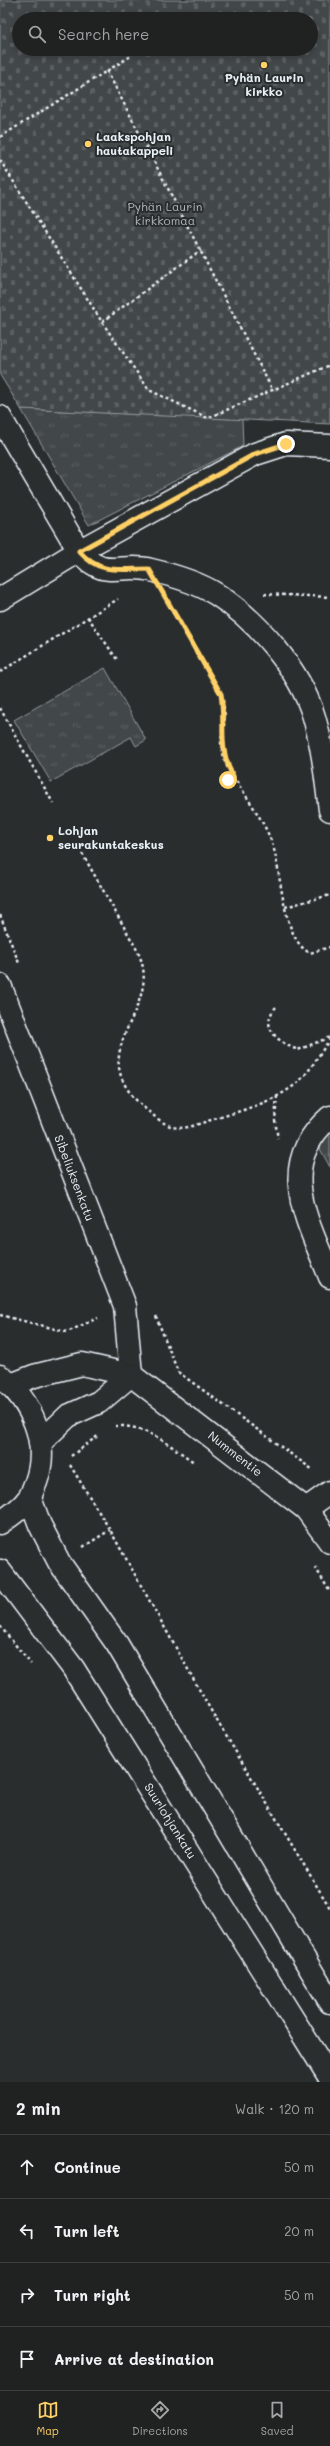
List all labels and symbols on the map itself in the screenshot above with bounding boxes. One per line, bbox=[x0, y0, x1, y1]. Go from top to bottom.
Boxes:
marker: Pyhän Laurin kirkko bbox=[259, 60, 269, 70]
place label: Pyhän Laurin kirkko bbox=[225, 69, 303, 99]
place label: Laakspohjan hautakappeli bbox=[96, 128, 173, 158]
marker: Laakspohjan hautakappeli bbox=[83, 139, 93, 149]
park label: Pyhän Laurin kirkkomaa bbox=[127, 198, 203, 228]
route end bbox=[277, 435, 295, 453]
route start bbox=[219, 771, 237, 789]
place label: Lohjan seurakuntakeskus bbox=[58, 822, 164, 852]
marker: Lohjan seurakuntakeskus bbox=[45, 833, 55, 843]
street label: Sibeliuksenkatu bbox=[51, 1132, 99, 1223]
street label: Nummentie bbox=[205, 1427, 266, 1480]
street label: Suurlohjankatu bbox=[141, 1779, 201, 1861]

